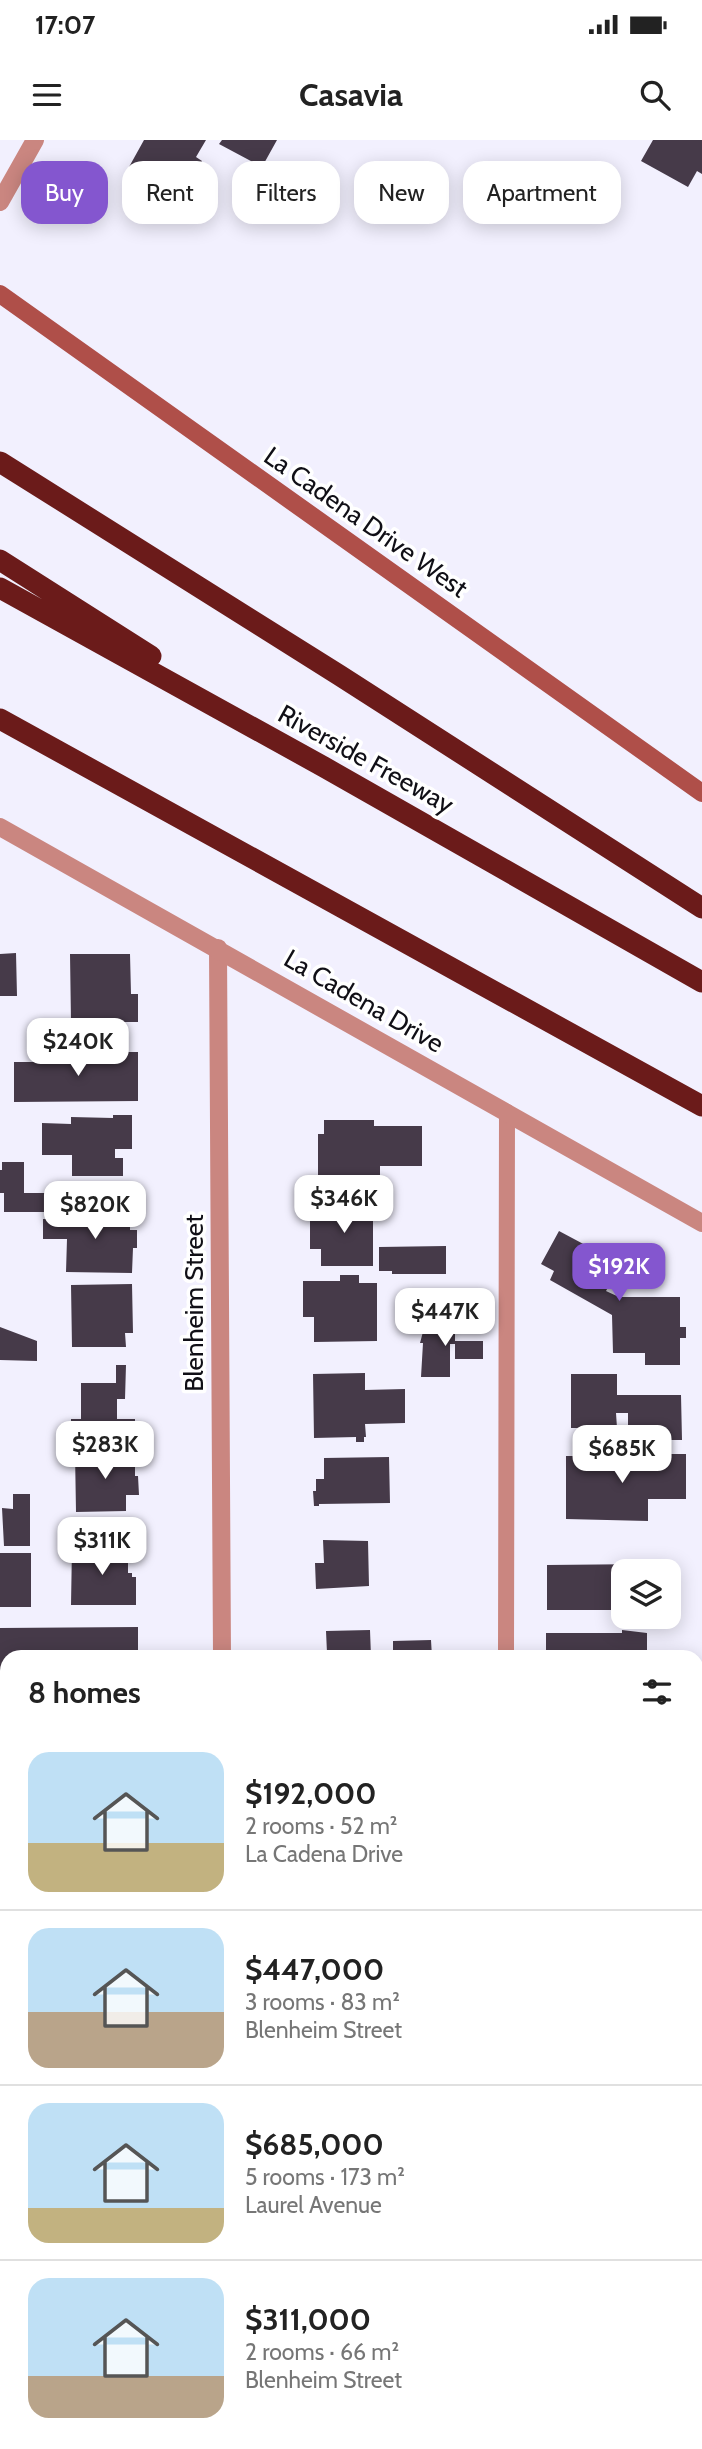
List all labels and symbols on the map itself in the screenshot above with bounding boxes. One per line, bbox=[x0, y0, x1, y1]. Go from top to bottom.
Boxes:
street label: La Cadena Drive West bbox=[258, 440, 474, 604]
street label: Riverside Freeway bbox=[273, 698, 459, 820]
street label: La Cadena Drive bbox=[279, 942, 449, 1060]
pin: $240K bbox=[29, 1018, 127, 1078]
pin: $346K bbox=[295, 1176, 393, 1235]
pin: $820K bbox=[46, 1182, 144, 1241]
street label: Blenheim Street bbox=[178, 1214, 210, 1392]
pin: $192K bbox=[570, 1244, 668, 1303]
pin: $447K bbox=[396, 1288, 494, 1348]
pin: $283K bbox=[56, 1422, 154, 1481]
pin: $685K bbox=[573, 1426, 671, 1485]
pin: $311K bbox=[53, 1518, 151, 1577]

